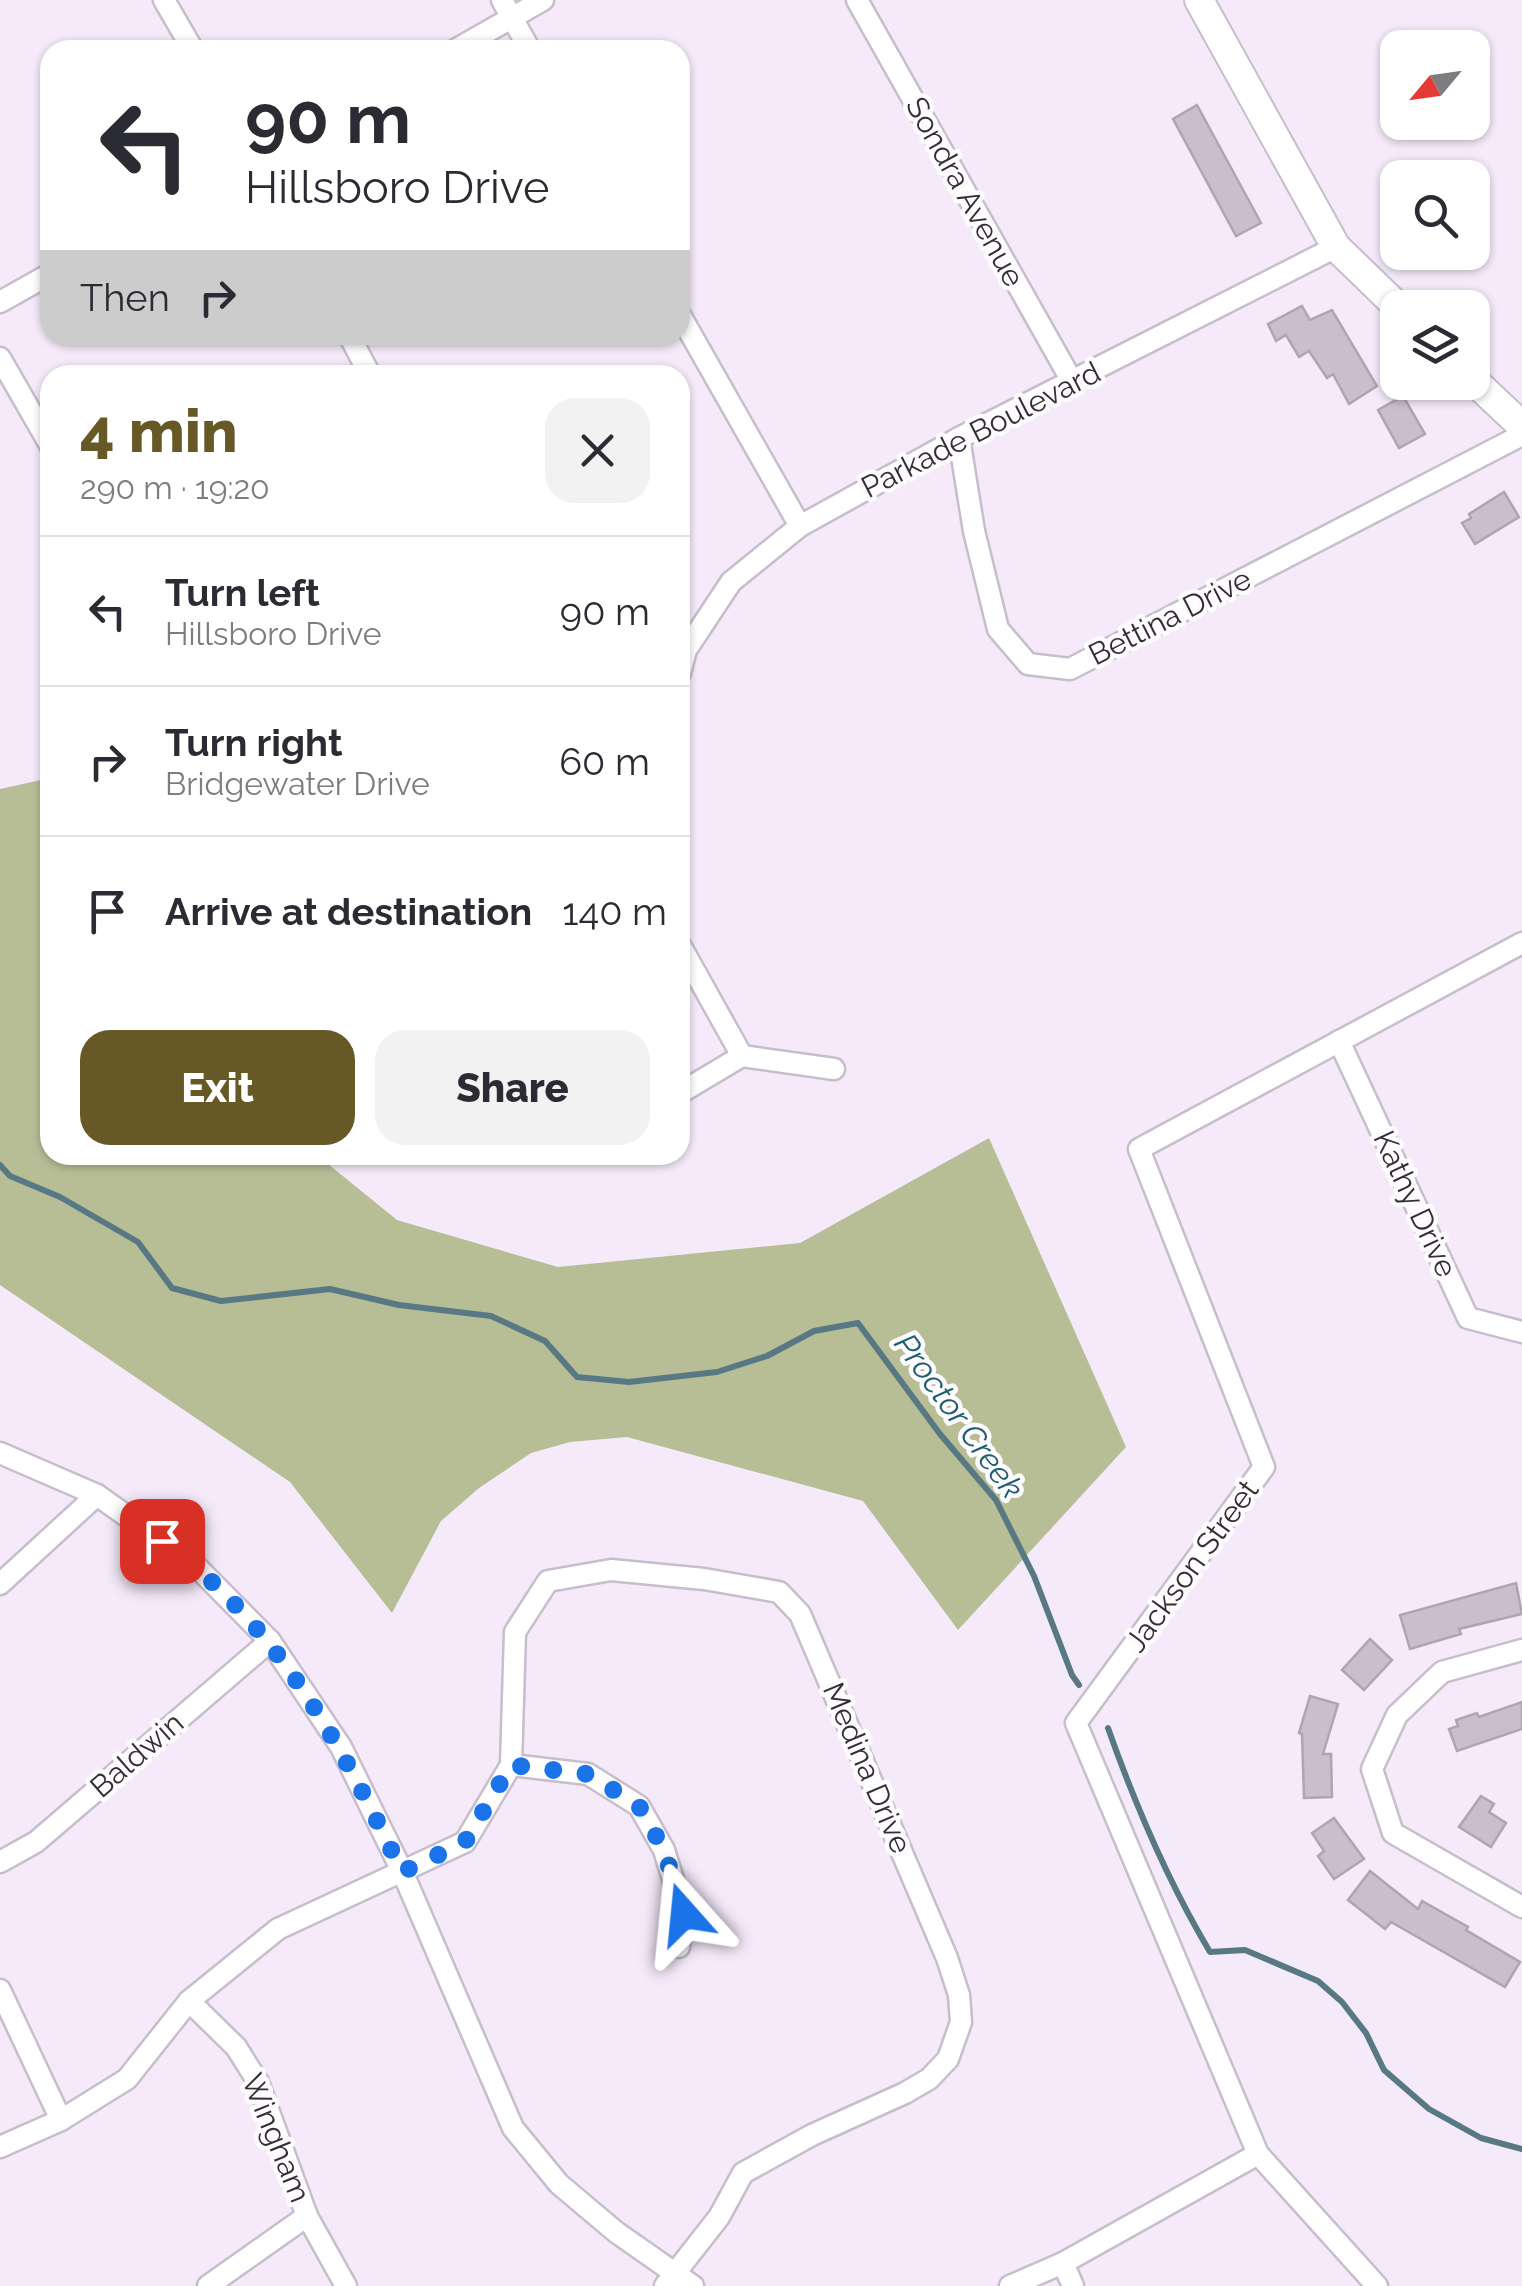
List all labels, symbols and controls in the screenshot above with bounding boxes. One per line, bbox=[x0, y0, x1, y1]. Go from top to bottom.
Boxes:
north arrow bbox=[1380, 30, 1490, 140]
map controls bbox=[1380, 30, 1490, 400]
text: 90 m bbox=[245, 77, 411, 159]
icon: left bbox=[80, 80, 210, 210]
street label: Sondra Avenue bbox=[899, 91, 1032, 293]
button: search bbox=[1380, 160, 1490, 270]
text: Hillsboro Drive bbox=[245, 161, 549, 214]
icon: right bbox=[190, 270, 245, 325]
text: Then bbox=[80, 275, 170, 320]
button: layers bbox=[1380, 290, 1490, 400]
street label: Parkade Boulevard bbox=[856, 354, 1106, 505]
text: 4 min bbox=[80, 396, 238, 466]
button: close bbox=[545, 398, 650, 503]
text: 290 m · 19:20 bbox=[80, 469, 270, 506]
street label: Bettina Drive bbox=[1083, 561, 1257, 672]
text: Turn left bbox=[165, 570, 320, 615]
icon: left bbox=[80, 584, 135, 639]
text: 90 m bbox=[560, 589, 650, 634]
text: Hillsboro Drive bbox=[165, 615, 382, 652]
text: Turn right bbox=[165, 720, 342, 765]
icon: right bbox=[80, 734, 135, 789]
text: 60 m bbox=[559, 739, 650, 784]
text: Bridgewater Drive bbox=[165, 765, 430, 802]
icon: arrive bbox=[80, 884, 135, 939]
text: Arrive at destination bbox=[165, 889, 532, 934]
text: 140 m bbox=[562, 889, 667, 934]
button: Exit bbox=[80, 1030, 355, 1145]
button: Share bbox=[375, 1030, 650, 1145]
street label: Kathy Drive bbox=[1366, 1125, 1465, 1282]
water label: Proctor Creek bbox=[887, 1326, 1032, 1505]
street label: Jackson Street bbox=[1118, 1473, 1266, 1658]
pin bbox=[120, 1499, 205, 1584]
icon: arrive bbox=[135, 1514, 190, 1569]
street label: Medina Drive bbox=[816, 1677, 919, 1858]
street label: Baldwin bbox=[83, 1705, 190, 1804]
position arrow bbox=[632, 1862, 736, 1966]
street label: Wingham bbox=[235, 2068, 318, 2207]

